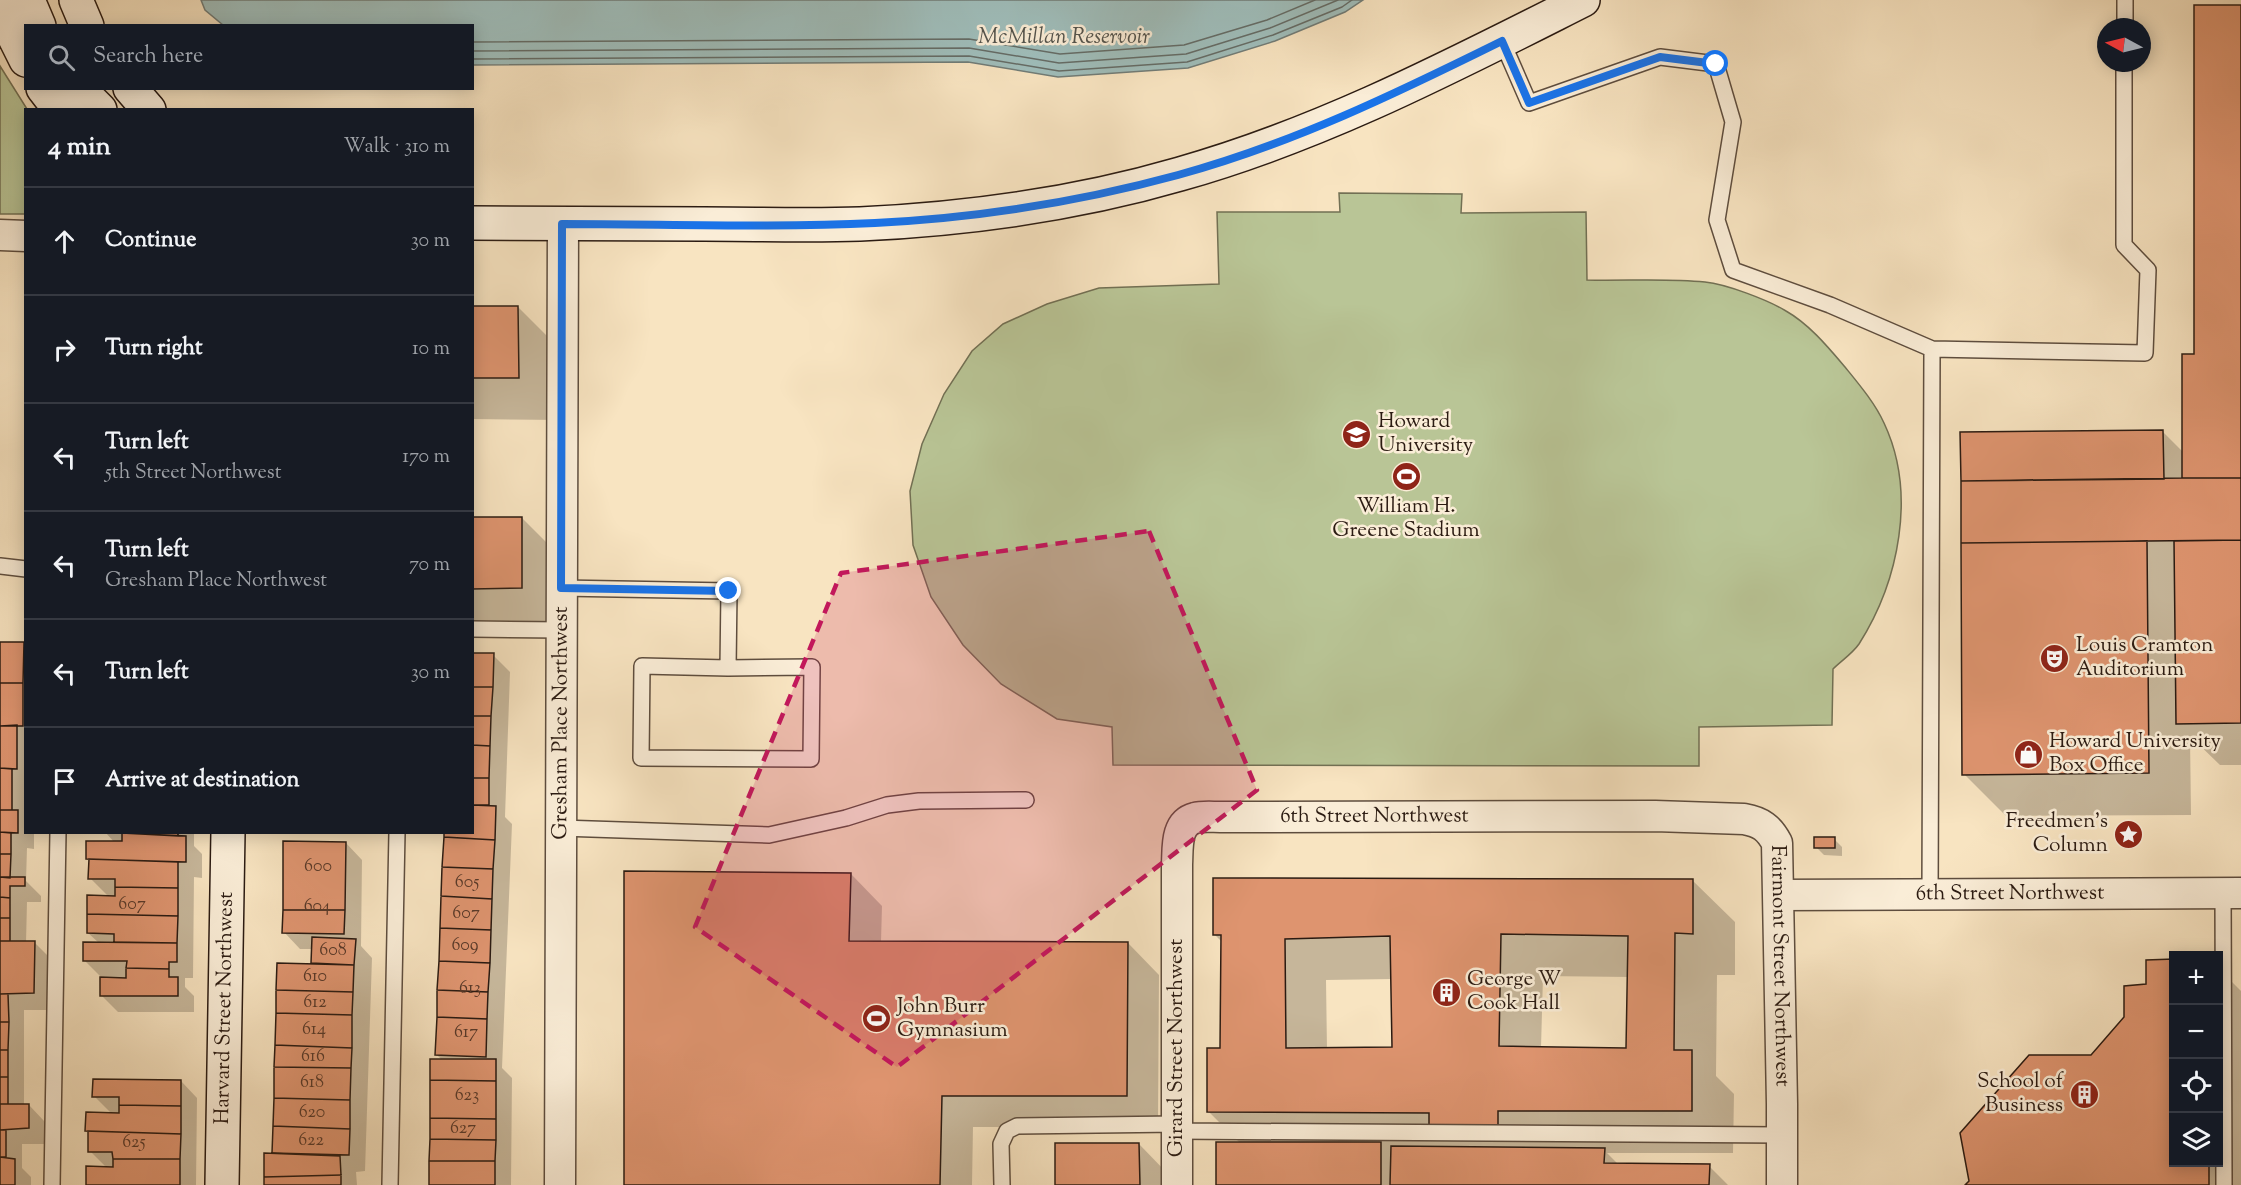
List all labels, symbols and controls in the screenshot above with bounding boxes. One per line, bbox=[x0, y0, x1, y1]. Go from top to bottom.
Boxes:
north arrow bbox=[2097, 18, 2151, 72]
water label: McMillan Reservoir bbox=[978, 22, 1150, 54]
search box bbox=[24, 24, 474, 90]
icon: search bbox=[45, 41, 78, 74]
text: Search here bbox=[93, 41, 203, 73]
route start bbox=[1702, 50, 1728, 76]
text: 4 min bbox=[48, 129, 111, 166]
text: Walk · 310 m bbox=[343, 133, 450, 162]
icon: ahead bbox=[48, 225, 81, 258]
text: Continue bbox=[105, 225, 196, 257]
text: 30 m bbox=[411, 227, 450, 256]
icon: right bbox=[48, 333, 81, 366]
text: Turn right bbox=[105, 333, 202, 365]
text: 10 m bbox=[412, 335, 450, 364]
place label: Howard University bbox=[1378, 407, 1474, 461]
school or university icon: Howard University bbox=[1341, 418, 1373, 450]
text: Turn left bbox=[105, 427, 188, 459]
icon: left bbox=[48, 441, 81, 474]
text: 170 m bbox=[402, 443, 450, 472]
text: 5th Street Northwest bbox=[105, 459, 281, 488]
sports icon: William H. Greene Stadium bbox=[1390, 460, 1422, 492]
place label: William H. Greene Stadium bbox=[1332, 492, 1480, 546]
text: Turn left bbox=[105, 535, 188, 567]
icon: left bbox=[48, 549, 81, 582]
text: 70 m bbox=[409, 551, 450, 580]
text: Gresham Place Northwest bbox=[105, 567, 327, 596]
route end bbox=[715, 577, 741, 603]
street label: Gresham Place Northwest bbox=[546, 606, 577, 840]
place label: Louis Cramton Auditorium bbox=[2076, 631, 2213, 685]
theatre icon: Louis Cramton Auditorium bbox=[2039, 642, 2071, 674]
icon: left bbox=[48, 657, 81, 690]
text: Turn left bbox=[105, 657, 188, 689]
text: 30 m bbox=[411, 659, 450, 688]
place label: Howard University Box Office bbox=[2049, 727, 2222, 781]
shop icon: Howard University Box Office bbox=[2012, 738, 2044, 770]
icon: arrive bbox=[48, 765, 81, 798]
text: Arrive at destination bbox=[105, 765, 300, 797]
street label: 6th Street Northwest bbox=[1280, 801, 1469, 832]
place label: Freedmen's Column bbox=[2005, 807, 2108, 861]
place icon: Freedmen's Column bbox=[2113, 818, 2145, 850]
street label: Fairmont Street Northwest bbox=[1762, 845, 1797, 1087]
house number: 600 bbox=[304, 854, 332, 880]
house number: 605 bbox=[455, 870, 479, 896]
street label: 6th Street Northwest bbox=[1916, 879, 2104, 909]
street label: Harvard Street Northwest bbox=[208, 891, 242, 1125]
house number: 607 bbox=[118, 892, 146, 918]
house number: 604 bbox=[304, 894, 330, 920]
house number: 607 bbox=[452, 901, 480, 927]
house number: 609 bbox=[451, 933, 479, 959]
house number: 608 bbox=[319, 938, 347, 964]
street label: Girard Street Northwest bbox=[1162, 939, 1192, 1157]
map controls bbox=[2169, 951, 2223, 1167]
button: + bbox=[2169, 951, 2223, 1005]
house number: 610 bbox=[303, 964, 327, 990]
place label: George W Cook Hall bbox=[1467, 965, 1561, 1019]
house number: 613 bbox=[459, 976, 481, 1002]
building icon: George W Cook Hall bbox=[1430, 976, 1462, 1008]
house number: 612 bbox=[303, 990, 327, 1016]
place label: John Burr Gymnasium bbox=[896, 992, 1008, 1046]
sports icon: John Burr Gymnasium bbox=[860, 1003, 892, 1035]
button: − bbox=[2169, 1005, 2223, 1059]
house number: 614 bbox=[302, 1017, 326, 1043]
house number: 617 bbox=[454, 1020, 478, 1046]
house number: 616 bbox=[301, 1044, 325, 1070]
button: locate bbox=[2169, 1059, 2223, 1113]
place label: School of Business bbox=[1977, 1067, 2065, 1121]
house number: 618 bbox=[300, 1070, 324, 1096]
building icon: School of Business bbox=[2068, 1078, 2100, 1110]
house number: 623 bbox=[455, 1083, 479, 1109]
house number: 620 bbox=[299, 1100, 325, 1126]
button: layers bbox=[2169, 1113, 2223, 1167]
house number: 627 bbox=[450, 1116, 476, 1142]
house number: 622 bbox=[298, 1128, 324, 1154]
house number: 625 bbox=[122, 1130, 146, 1156]

